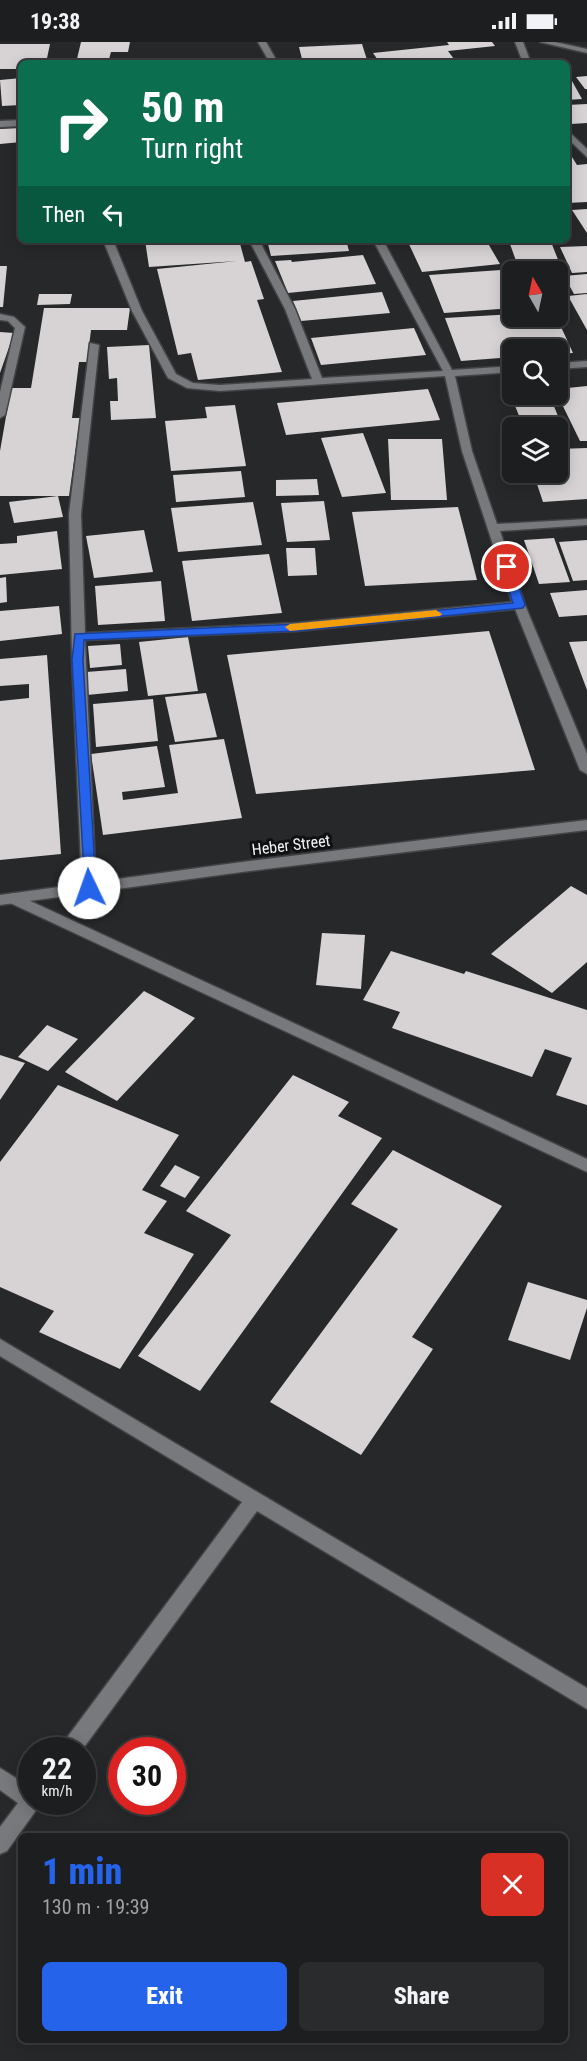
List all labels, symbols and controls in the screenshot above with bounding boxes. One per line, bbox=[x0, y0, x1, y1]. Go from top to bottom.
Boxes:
text: 19:38 bbox=[30, 9, 81, 34]
text: 50 m bbox=[141, 83, 224, 132]
icon: right bbox=[42, 84, 120, 162]
text: Turn right bbox=[141, 133, 243, 165]
icon: left bbox=[97, 198, 130, 231]
text: Then bbox=[42, 202, 85, 227]
north arrow bbox=[502, 261, 568, 327]
map controls bbox=[502, 261, 568, 483]
button: search bbox=[502, 339, 568, 405]
button: layers bbox=[502, 417, 568, 483]
pin bbox=[481, 541, 532, 592]
icon: arrive bbox=[490, 550, 523, 583]
street label: Heber Street bbox=[251, 831, 332, 859]
position arrow bbox=[57, 856, 121, 920]
speed limit sign: 30 bbox=[108, 1737, 186, 1815]
text: 22 bbox=[42, 1751, 72, 1786]
text: km/h bbox=[42, 1782, 72, 1800]
text: 1 min bbox=[42, 1851, 122, 1893]
button: close bbox=[481, 1853, 544, 1916]
text: 130 m · 19:39 bbox=[42, 1895, 149, 1919]
button: Exit bbox=[42, 1962, 287, 2031]
button: Share bbox=[299, 1962, 544, 2031]

